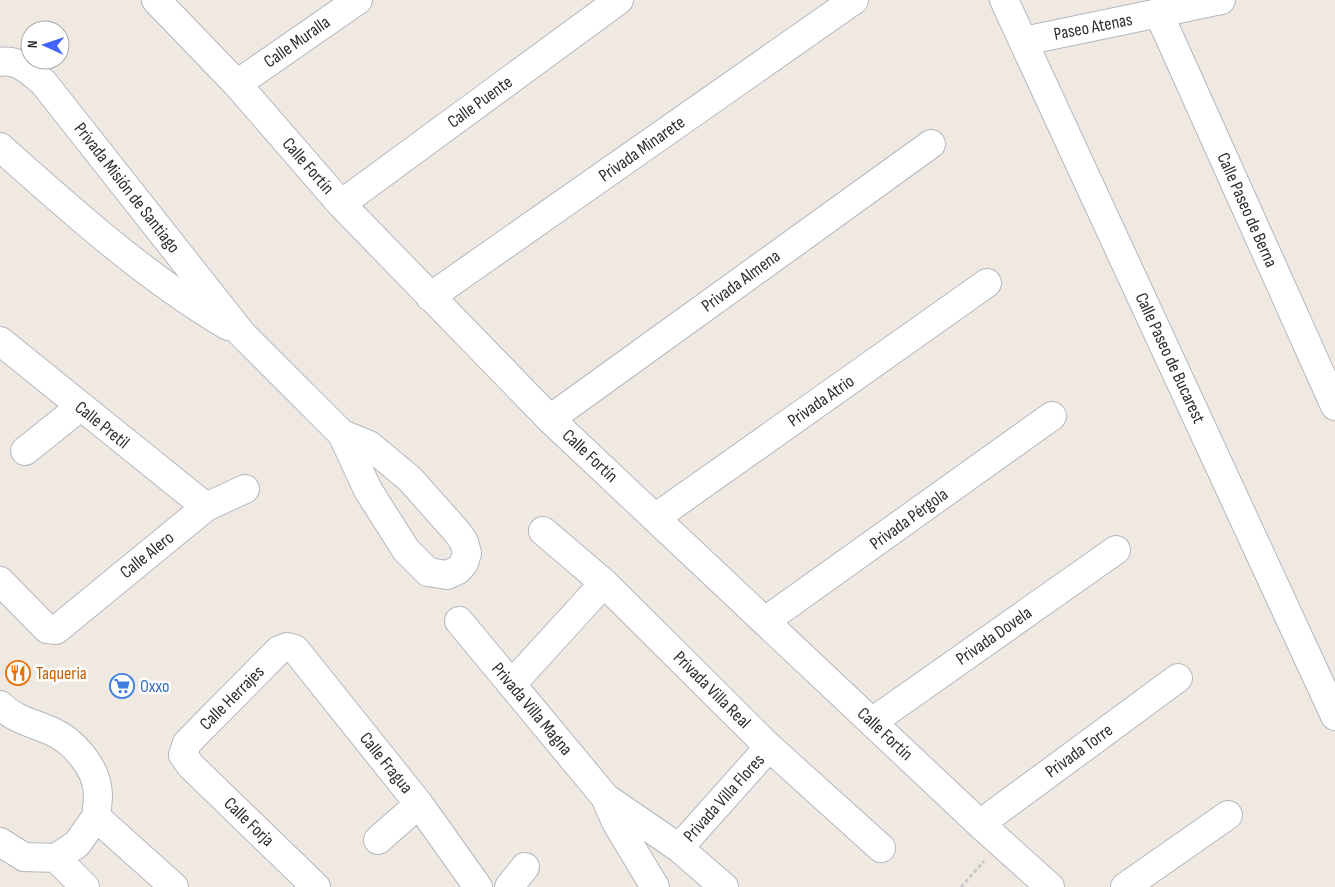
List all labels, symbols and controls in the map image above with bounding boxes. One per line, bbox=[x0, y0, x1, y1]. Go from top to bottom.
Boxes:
street label: Paseo Atenas bbox=[1052, 9, 1134, 45]
street label: Calle Muralla bbox=[260, 12, 334, 72]
north arrow bbox=[20, 20, 70, 70]
text: N bbox=[24, 40, 41, 49]
street label: Calle Puente bbox=[444, 71, 516, 133]
street label: Privada Minarete bbox=[595, 112, 689, 186]
street label: Privada Misión de Santiago bbox=[70, 119, 184, 257]
street label: Calle Fortín bbox=[278, 133, 338, 199]
street label: Calle Paseo de Berna bbox=[1212, 149, 1282, 271]
street label: Privada Almena bbox=[698, 246, 784, 316]
street label: Calle Paseo de Bucarest bbox=[1131, 289, 1210, 427]
street label: Privada Atrio bbox=[784, 371, 858, 431]
street label: Calle Pretil bbox=[71, 397, 133, 453]
street label: Calle Fortín bbox=[558, 425, 622, 487]
street label: Privada Pérgola bbox=[866, 484, 952, 554]
street label: Calle Alero bbox=[116, 527, 178, 583]
street label: Privada Dovela bbox=[952, 602, 1036, 670]
street label: Privada Villa Real bbox=[669, 647, 755, 733]
street label: Privada Villa Magna bbox=[487, 658, 577, 760]
restaurant icon: Taqueria bbox=[5, 660, 31, 686]
street label: Calle Herrajes bbox=[195, 661, 269, 735]
place label: Taqueria bbox=[36, 663, 87, 684]
supermarket icon: Oxxo bbox=[109, 673, 135, 699]
place label: Oxxo bbox=[140, 676, 170, 697]
street label: Calle Fortín bbox=[853, 703, 917, 765]
street label: Privada Torre bbox=[1041, 720, 1117, 782]
street label: Calle Fragua bbox=[355, 728, 417, 798]
street label: Privada Villa Flores bbox=[679, 750, 769, 846]
street label: Calle Forja bbox=[220, 793, 278, 851]

